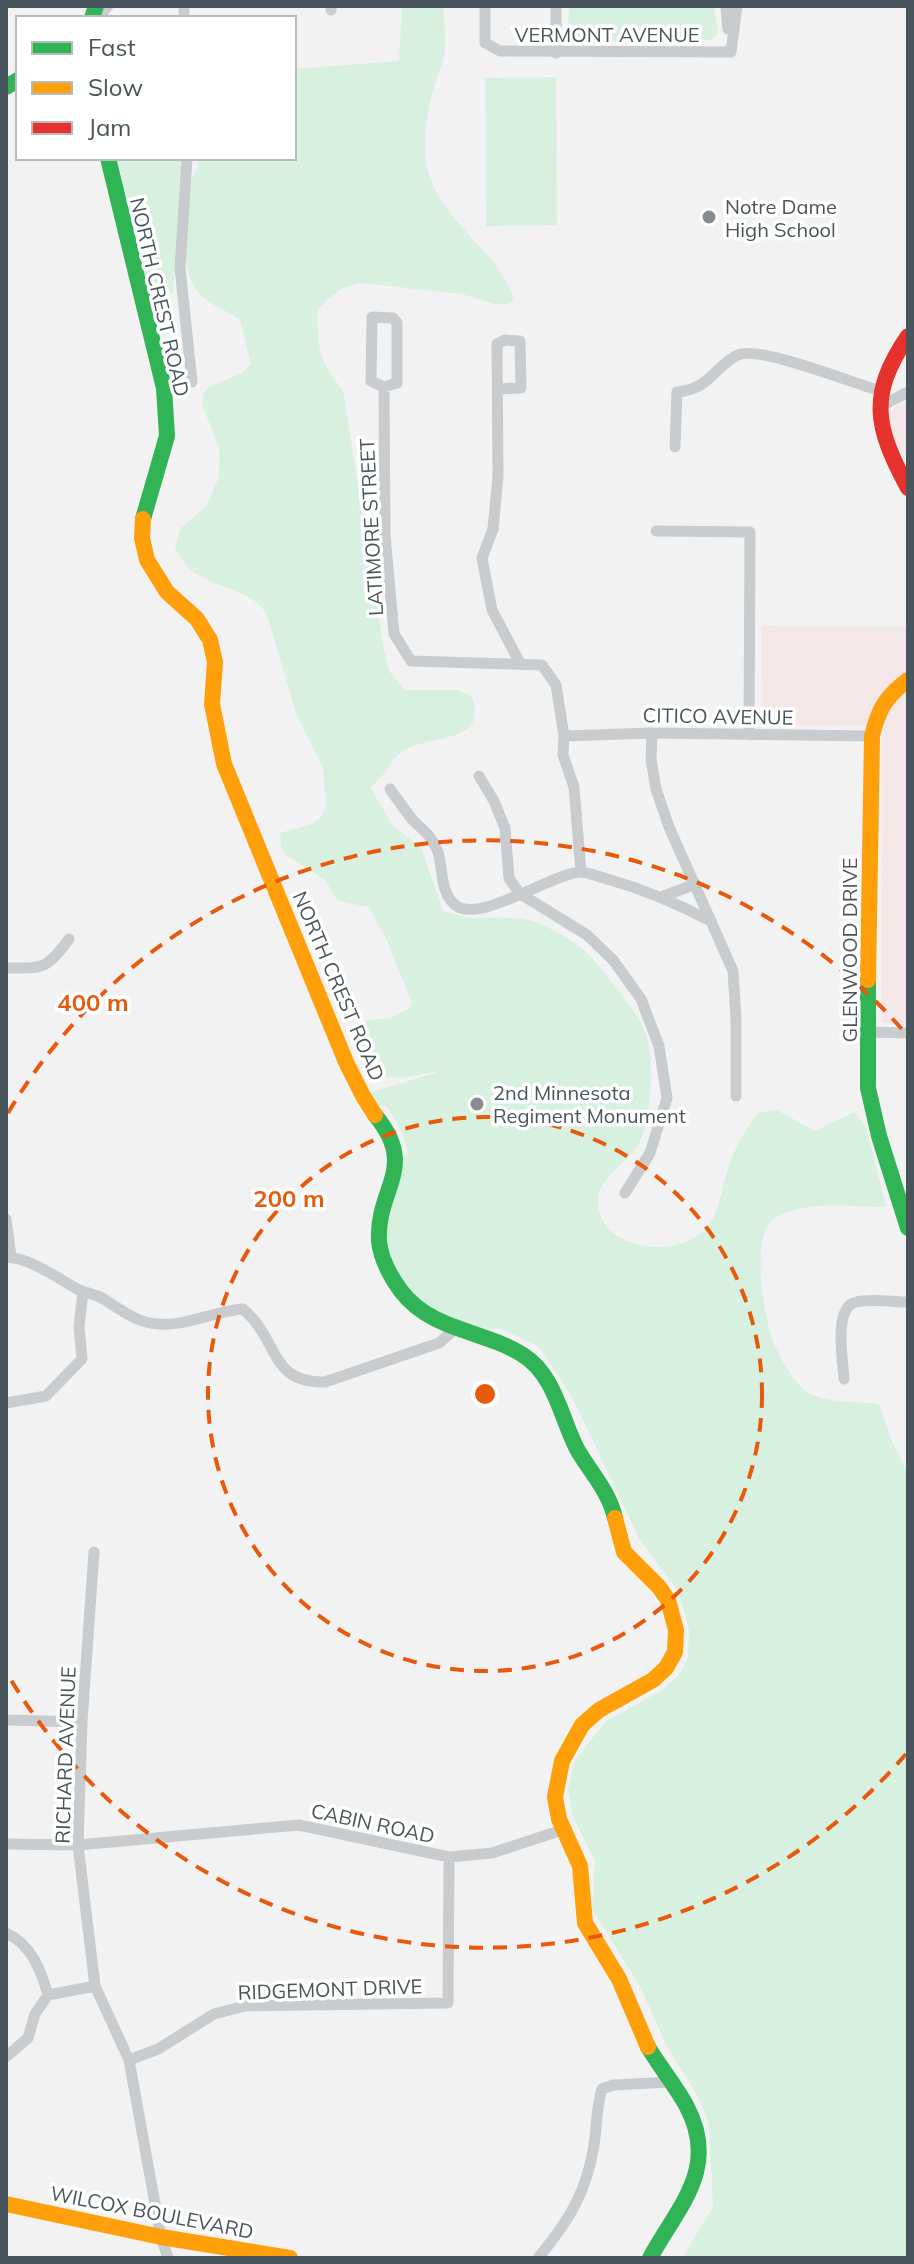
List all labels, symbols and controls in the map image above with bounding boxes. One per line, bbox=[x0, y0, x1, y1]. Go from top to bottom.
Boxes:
legend bbox=[16, 16, 296, 160]
street label: VERMONT AVENUE bbox=[514, 22, 700, 47]
text: Fast bbox=[88, 32, 136, 62]
text: Slow bbox=[88, 72, 143, 102]
text: Jam bbox=[88, 112, 131, 142]
place label: Notre Dame High School bbox=[725, 194, 837, 242]
street label: NORTH CREST ROAD bbox=[125, 195, 195, 399]
marker: Notre Dame High School bbox=[700, 208, 718, 226]
street label: LATIMORE STREET bbox=[354, 438, 388, 616]
street label: CITICO AVENUE bbox=[642, 702, 794, 730]
street label: GLENWOOD DRIVE bbox=[837, 858, 862, 1042]
street label: NORTH CREST ROAD bbox=[288, 887, 390, 1085]
text: 400 m bbox=[57, 987, 129, 1017]
place label: 2nd Minnesota Regiment Monument bbox=[493, 1080, 686, 1128]
marker: 2nd Minnesota Regiment Monument bbox=[468, 1095, 486, 1113]
text: 200 m bbox=[253, 1183, 325, 1213]
centre of rings bbox=[471, 1380, 499, 1408]
street label: RICHARD AVENUE bbox=[49, 1666, 81, 1844]
street label: CABIN ROAD bbox=[309, 1798, 437, 1848]
street label: RIDGEMONT DRIVE bbox=[237, 1973, 423, 2005]
street label: WILCOX BOULEVARD bbox=[48, 2180, 256, 2244]

